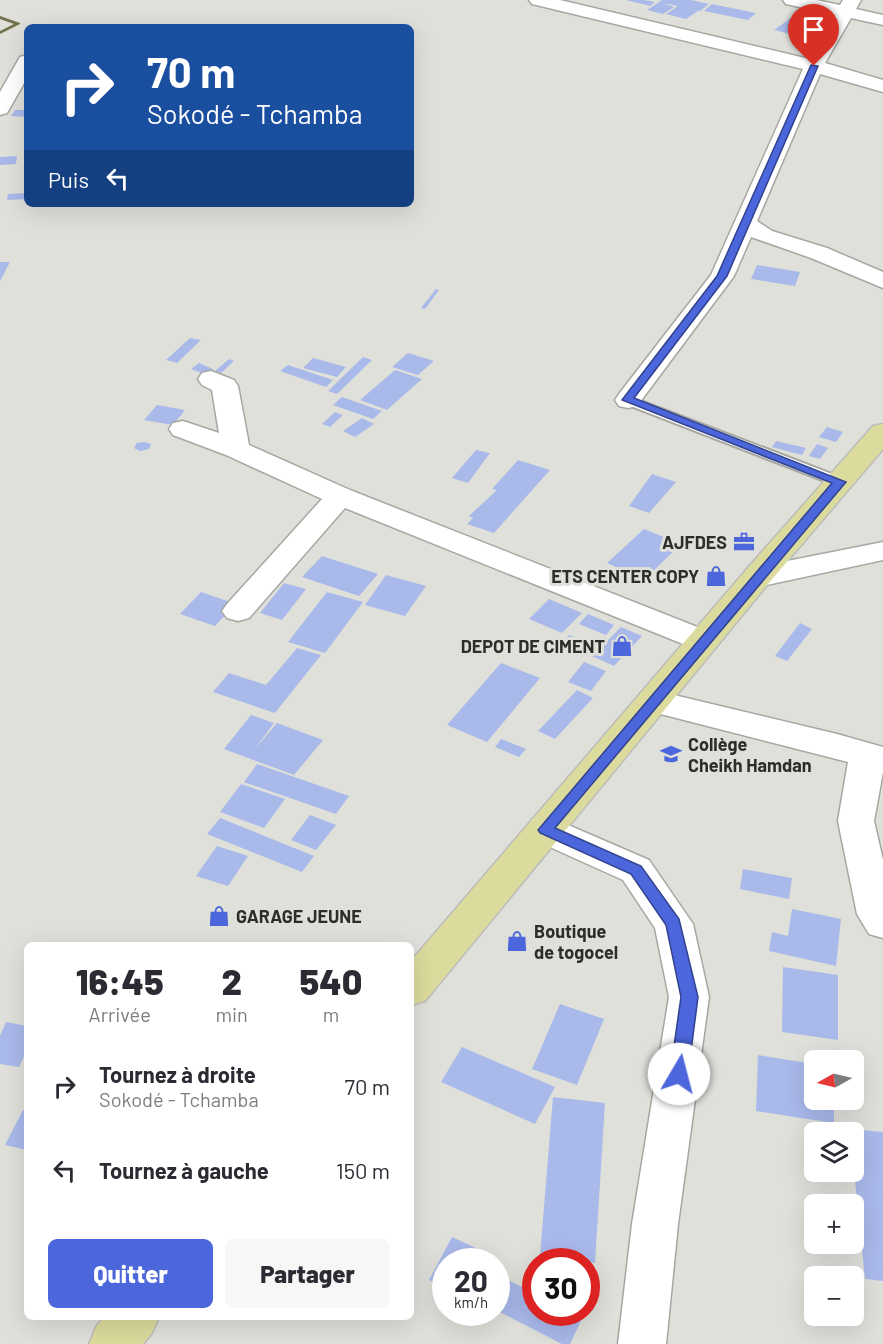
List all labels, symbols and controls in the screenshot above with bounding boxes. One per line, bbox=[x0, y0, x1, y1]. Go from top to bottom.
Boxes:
pin bbox=[788, 4, 839, 66]
icon: arrive bbox=[797, 13, 830, 46]
text: 70 m bbox=[147, 46, 235, 96]
icon: right bbox=[48, 48, 126, 126]
text: Sokodé - Tchamba bbox=[147, 97, 363, 129]
icon: left bbox=[101, 162, 134, 195]
text: Puis bbox=[48, 166, 89, 192]
office icon: AJFDES bbox=[732, 530, 756, 554]
place label: AJFDES bbox=[662, 531, 727, 553]
shop icon: ETS CENTER COPY bbox=[704, 564, 728, 588]
place label: ETS CENTER COPY bbox=[551, 565, 699, 587]
shop icon: DEPOT DE CIMENT bbox=[610, 634, 634, 658]
place label: DEPOT DE CIMENT bbox=[461, 635, 605, 657]
place label: Collège Cheikh Hamdan bbox=[688, 733, 812, 776]
school or university icon: Collège Cheikh Hamdan bbox=[659, 742, 683, 766]
shop icon: GARAGE JEUNE bbox=[207, 904, 231, 928]
place label: GARAGE JEUNE bbox=[236, 905, 362, 927]
place label: Boutique de togocel bbox=[534, 920, 618, 963]
shop icon: Boutique de togocel bbox=[505, 929, 529, 953]
text: 16:45 bbox=[76, 959, 164, 1002]
text: 2 bbox=[221, 959, 242, 1002]
text: 540 bbox=[300, 959, 362, 1002]
text: Arrivée bbox=[89, 1002, 151, 1026]
text: min bbox=[215, 1002, 248, 1026]
text: m bbox=[323, 1002, 339, 1026]
position arrow bbox=[647, 1042, 711, 1106]
north arrow bbox=[804, 1050, 864, 1110]
map controls bbox=[804, 1050, 864, 1326]
text: Tournez à droite bbox=[99, 1061, 256, 1087]
icon: right bbox=[48, 1070, 81, 1103]
text: 70 m bbox=[345, 1073, 390, 1099]
text: Sokodé - Tchamba bbox=[99, 1087, 259, 1111]
button: layers bbox=[804, 1122, 864, 1182]
icon: left bbox=[48, 1154, 81, 1187]
text: Tournez à gauche bbox=[99, 1157, 269, 1183]
text: 150 m bbox=[336, 1157, 390, 1183]
button: + bbox=[804, 1194, 864, 1254]
button: Quitter bbox=[48, 1239, 213, 1308]
button: Partager bbox=[225, 1239, 390, 1308]
speed limit sign: 30 bbox=[522, 1248, 600, 1326]
text: 20 bbox=[454, 1262, 488, 1298]
button: − bbox=[804, 1266, 864, 1326]
text: km/h bbox=[454, 1293, 488, 1311]

